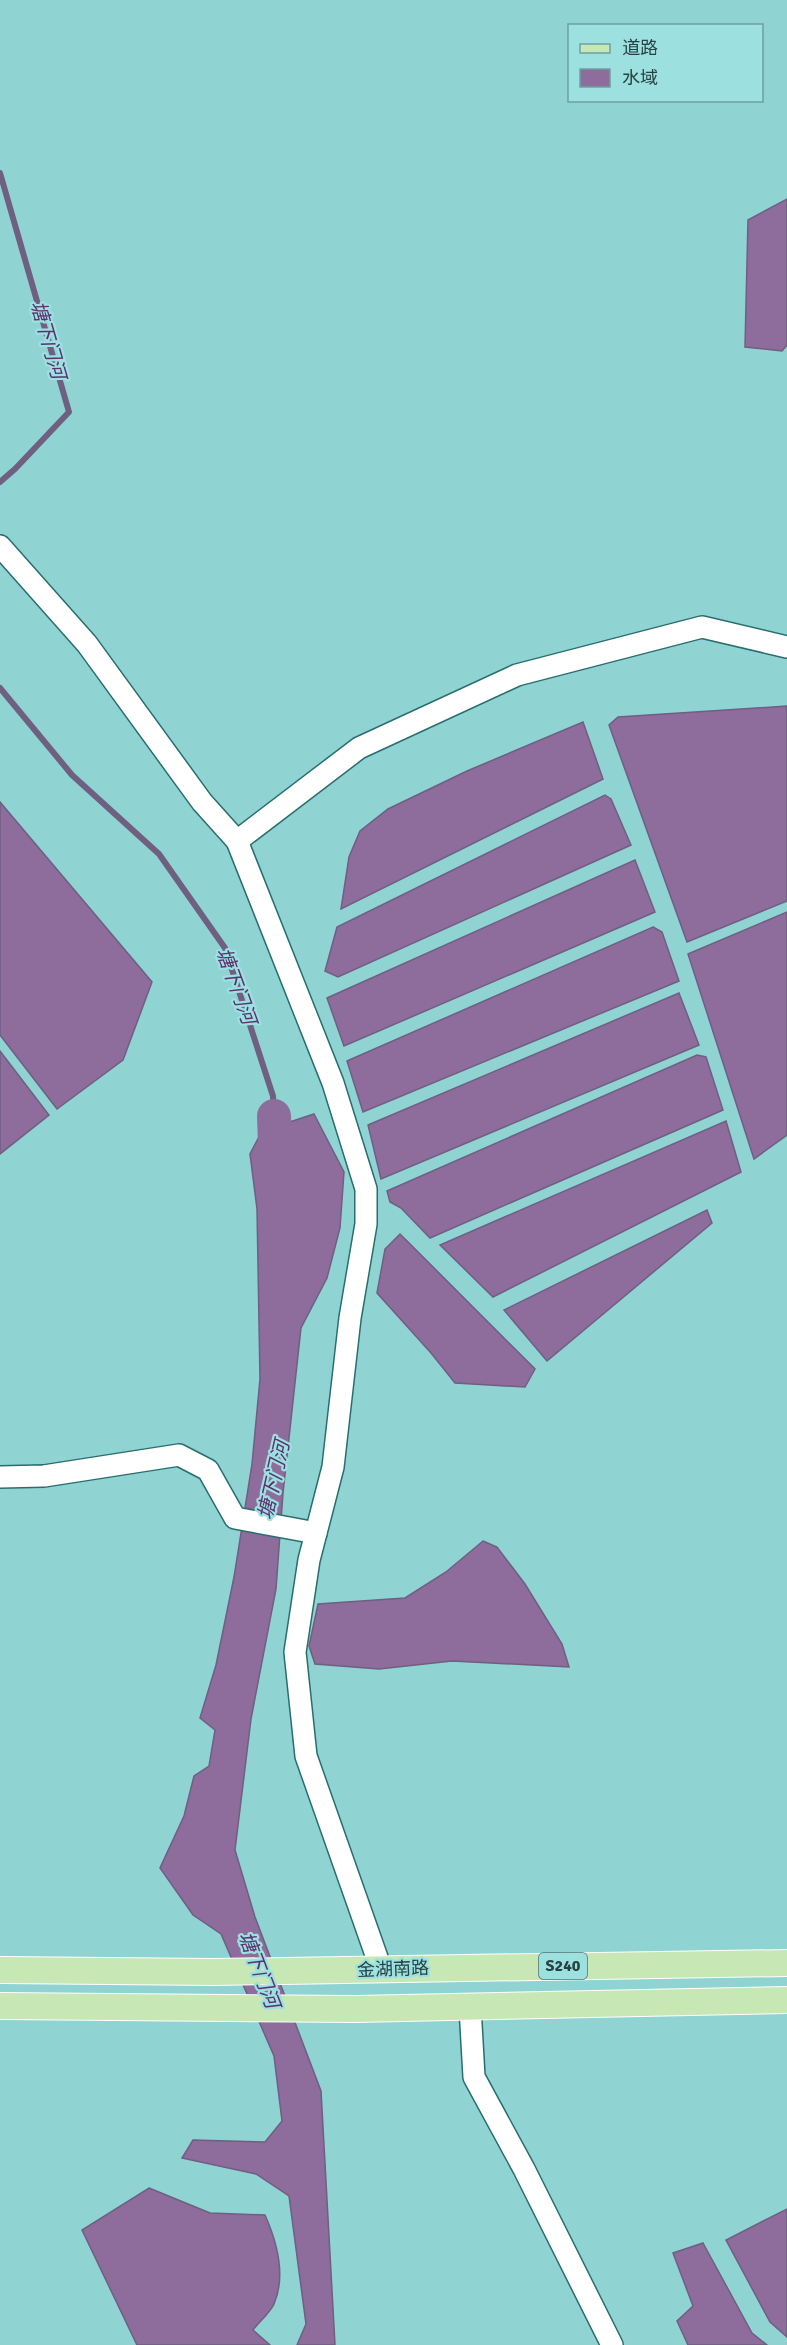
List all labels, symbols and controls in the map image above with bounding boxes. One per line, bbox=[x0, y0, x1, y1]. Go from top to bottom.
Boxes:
legend bbox=[568, 24, 763, 102]
text: 道路 bbox=[622, 37, 658, 59]
text: 水域 bbox=[622, 67, 658, 89]
water label: 塘下门河 bbox=[25, 298, 72, 386]
water label: 塘下门河 bbox=[211, 944, 263, 1032]
water label: 塘下门河 bbox=[253, 1434, 296, 1522]
water label: 塘下门河 bbox=[233, 1928, 286, 2016]
road number: S240 bbox=[539, 1953, 587, 1979]
street label: 金湖南路 bbox=[357, 1957, 429, 1981]

